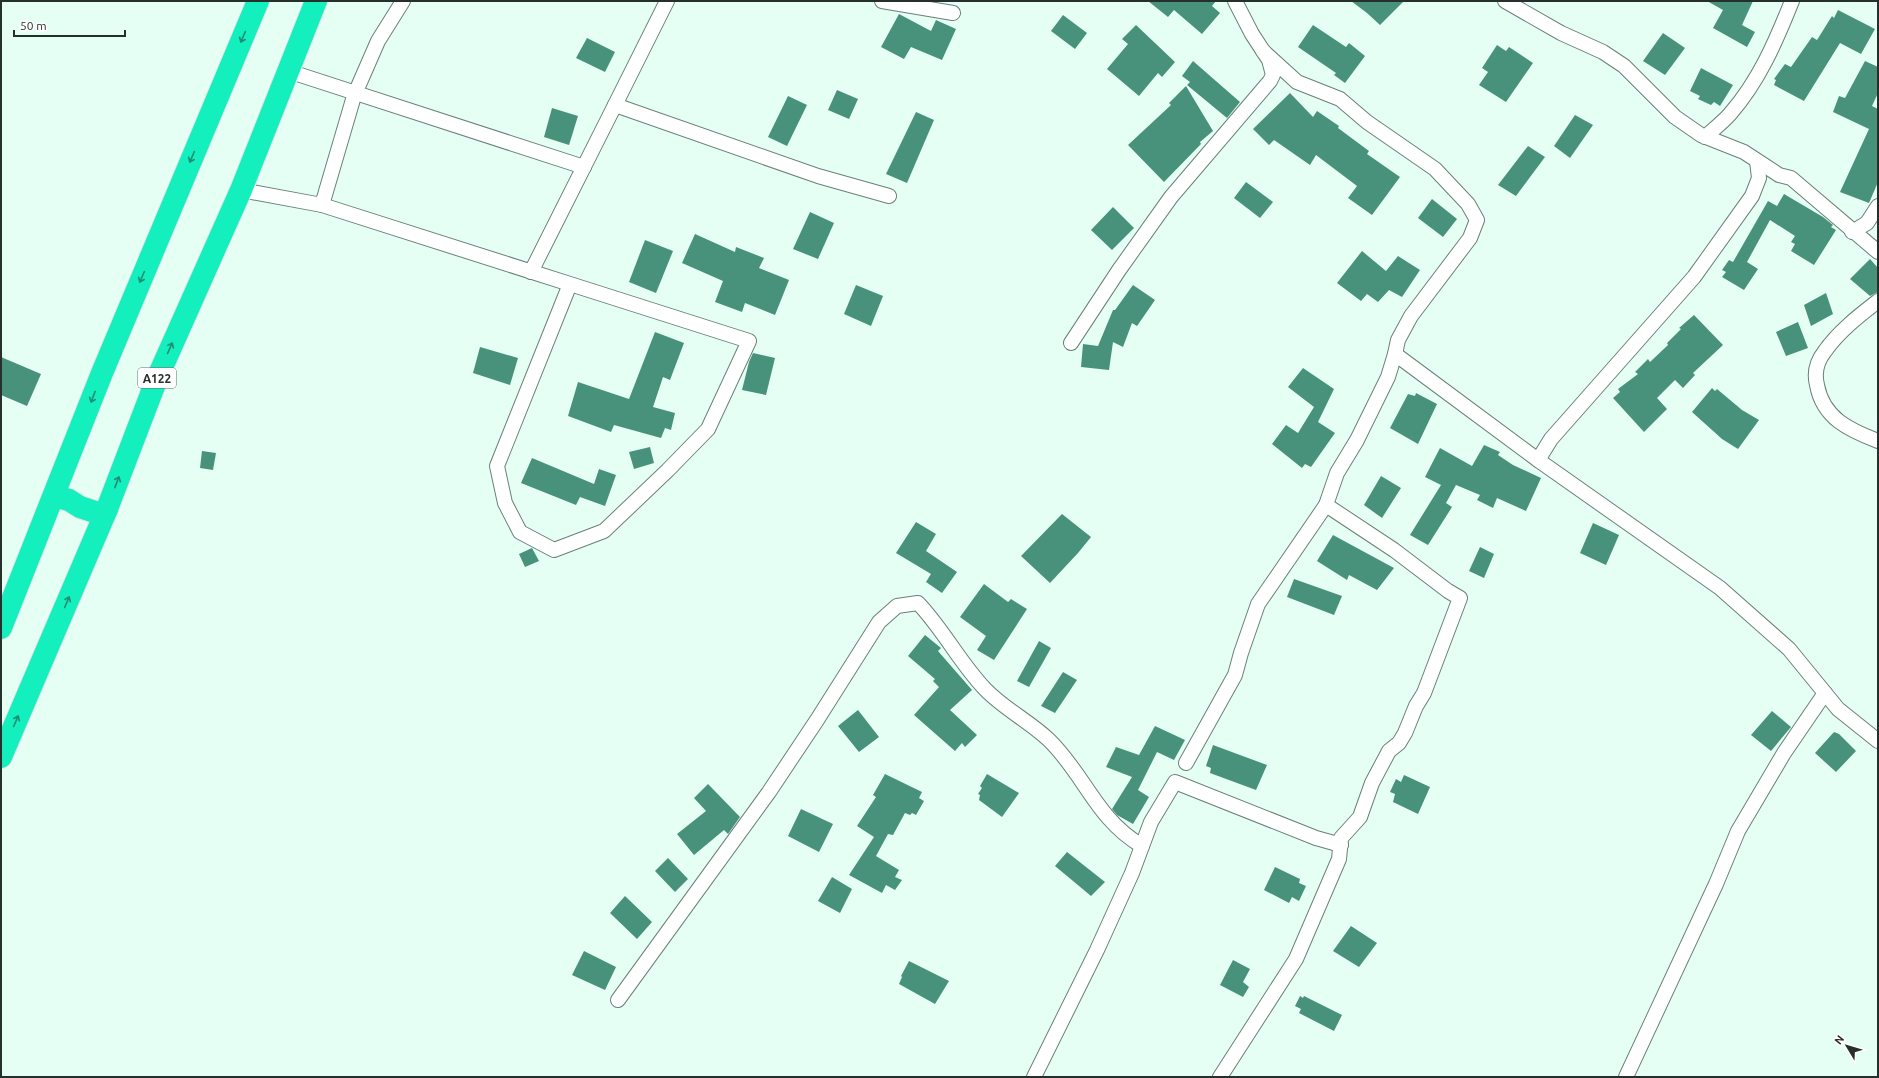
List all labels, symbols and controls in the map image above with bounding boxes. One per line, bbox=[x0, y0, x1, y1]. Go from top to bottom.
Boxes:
scale bar bbox=[14, 12, 125, 38]
text: 50 m bbox=[20, 19, 47, 32]
one-way arrow bbox=[238, 31, 246, 43]
one-way arrow bbox=[188, 150, 196, 162]
one-way arrow bbox=[138, 270, 145, 282]
one-way arrow bbox=[167, 342, 175, 354]
road number: A122 bbox=[138, 368, 176, 388]
one-way arrow bbox=[88, 390, 96, 402]
one-way arrow bbox=[114, 476, 122, 488]
one-way arrow bbox=[64, 596, 71, 608]
one-way arrow bbox=[13, 716, 20, 728]
north arrow bbox=[1827, 1026, 1867, 1066]
text: N bbox=[1832, 1033, 1846, 1047]

